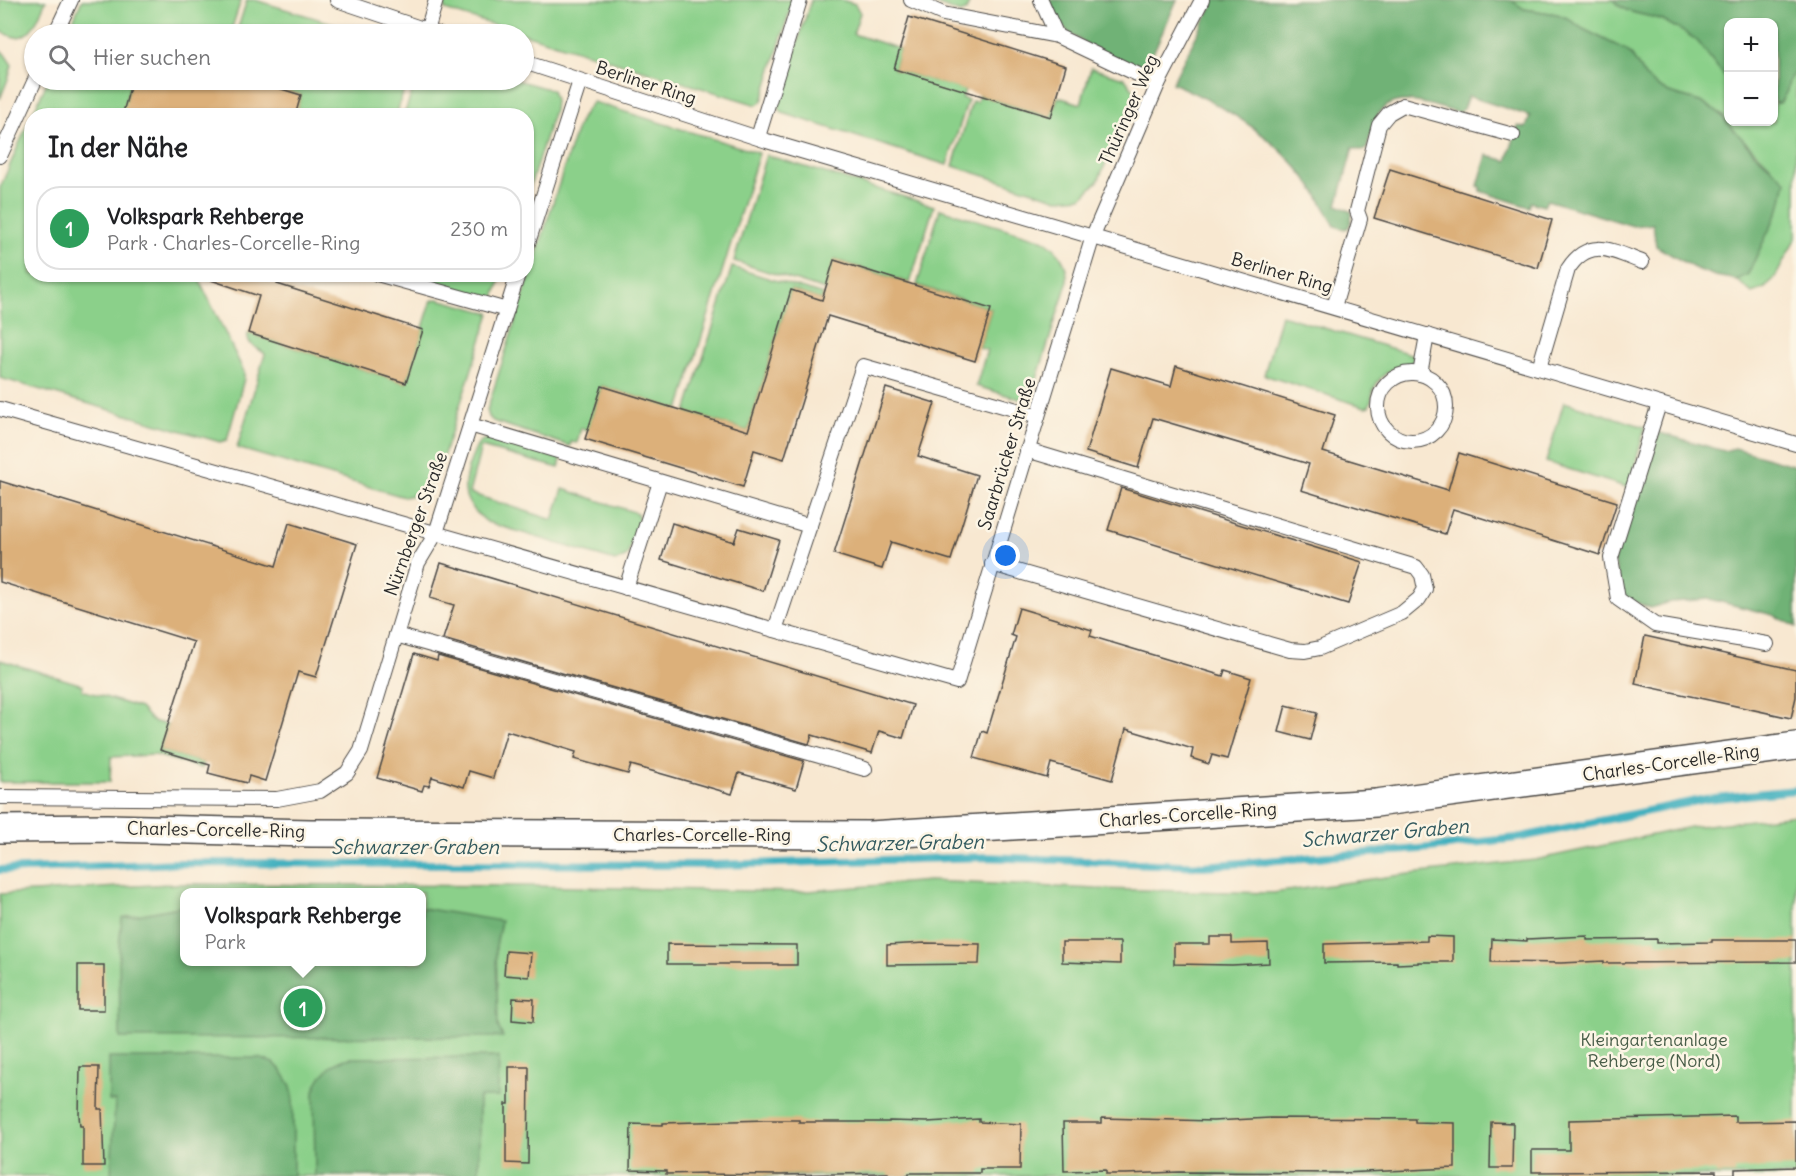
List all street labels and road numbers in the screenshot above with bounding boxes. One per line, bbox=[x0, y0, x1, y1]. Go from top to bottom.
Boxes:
street label: Thüringer Weg bbox=[1094, 51, 1163, 169]
street label: Berliner Ring bbox=[593, 55, 699, 110]
street label: Berliner Ring bbox=[1229, 247, 1336, 298]
street label: Saarbrücker Straße bbox=[972, 375, 1041, 533]
street label: Nürnberger Straße bbox=[379, 449, 452, 599]
street label: Charles-Corcelle-Ring bbox=[1581, 739, 1761, 786]
street label: Charles-Corcelle-Ring bbox=[1098, 797, 1278, 832]
street label: Charles-Corcelle-Ring bbox=[127, 816, 305, 843]
street label: Charles-Corcelle-Ring bbox=[613, 823, 791, 846]

